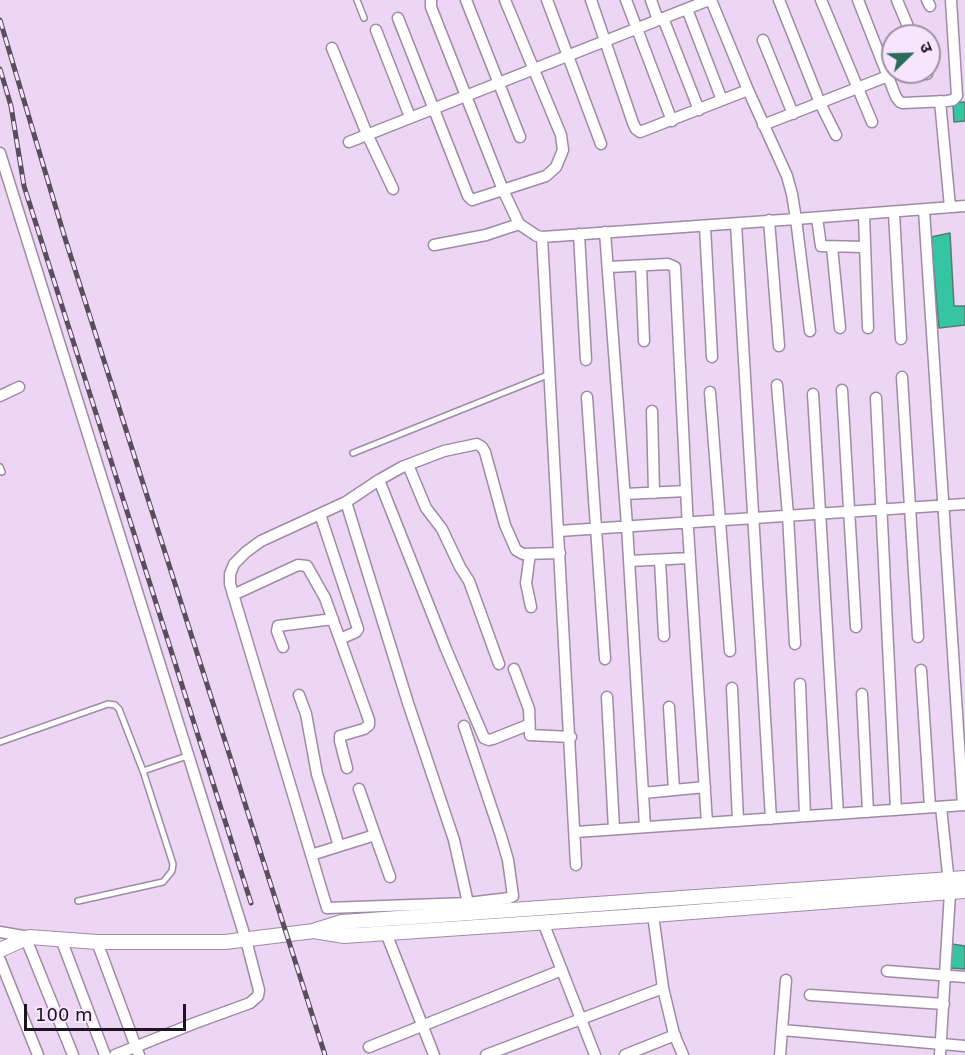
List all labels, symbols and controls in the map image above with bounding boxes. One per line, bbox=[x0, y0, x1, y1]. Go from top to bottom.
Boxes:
north arrow bbox=[881, 24, 941, 84]
text: उ bbox=[916, 40, 937, 56]
scale bar bbox=[27, 992, 189, 1030]
text: 100 m bbox=[35, 1004, 93, 1025]

